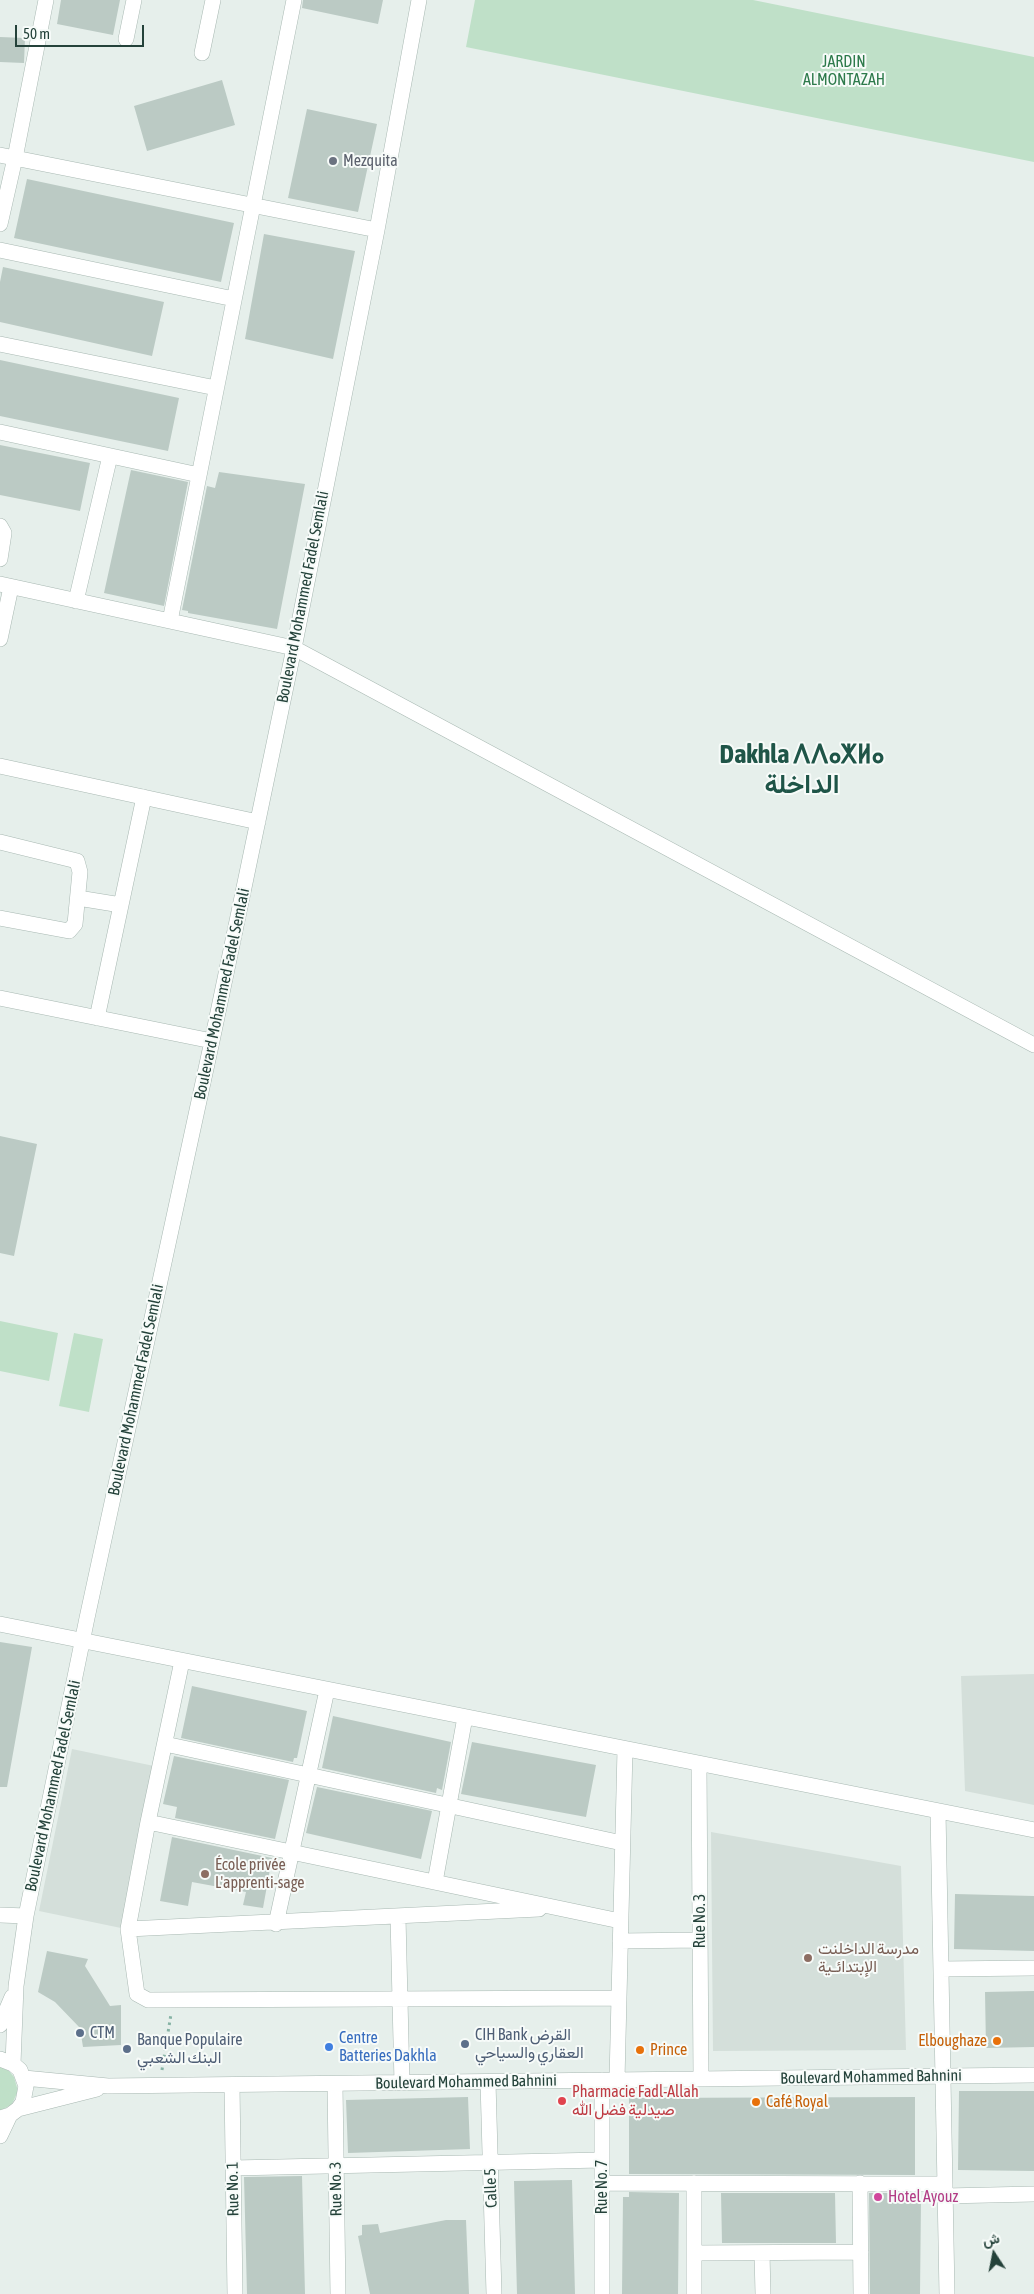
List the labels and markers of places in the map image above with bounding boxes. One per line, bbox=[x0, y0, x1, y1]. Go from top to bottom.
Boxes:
place label: Mezquita bbox=[343, 151, 398, 171]
marker: Mezquita bbox=[327, 155, 339, 167]
place label: École privée L'apprenti-sage bbox=[215, 1855, 305, 1893]
marker: École privée L'apprenti-sage bbox=[199, 1868, 211, 1880]
place label: مدرسة الداخلنت الإبتدائـية bbox=[818, 1939, 919, 1977]
marker: مدرسة الداخلنت الإبتدائـية bbox=[802, 1952, 814, 1964]
place label: CTM bbox=[90, 2023, 115, 2043]
place label: CIH Bank القرض العقاري والسياحي bbox=[475, 2025, 584, 2063]
marker: CTM bbox=[74, 2027, 86, 2039]
place label: Centre Batteries Dakhla bbox=[339, 2028, 437, 2066]
place label: Banque Populaire البنك الشعبي bbox=[137, 2030, 242, 2068]
place label: Elboughaze bbox=[918, 2031, 987, 2051]
marker: Elboughaze bbox=[991, 2035, 1003, 2047]
marker: CIH Bank القرض العقاري والسياحي bbox=[459, 2038, 471, 2050]
place label: Prince bbox=[650, 2040, 687, 2060]
marker: Centre Batteries Dakhla bbox=[323, 2041, 335, 2053]
marker: Banque Populaire البنك الشعبي bbox=[121, 2043, 133, 2055]
marker: Prince bbox=[634, 2044, 646, 2056]
place label: Pharmacie Fadl-Allah صيدلية فضل الله bbox=[572, 2082, 699, 2120]
place label: Café Royal bbox=[766, 2092, 828, 2112]
marker: Pharmacie Fadl-Allah صيدلية فضل الله bbox=[556, 2095, 568, 2107]
marker: Café Royal bbox=[750, 2096, 762, 2108]
place label: Hotel Ayouz bbox=[888, 2187, 958, 2207]
marker: Hotel Ayouz bbox=[872, 2191, 884, 2203]

